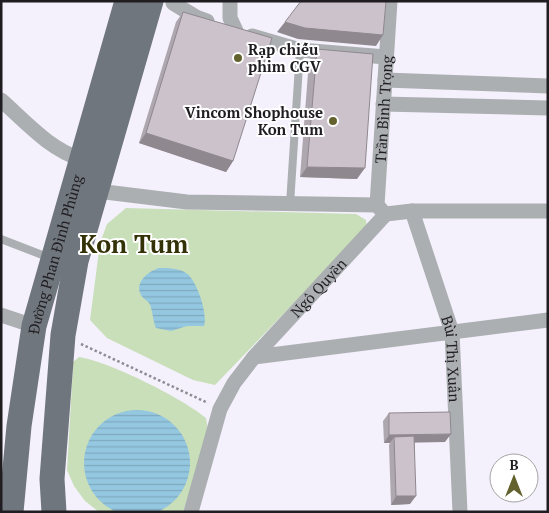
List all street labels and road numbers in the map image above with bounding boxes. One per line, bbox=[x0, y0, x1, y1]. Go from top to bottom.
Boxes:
street label: Trần Bình Trọng bbox=[370, 54, 397, 164]
street label: Đường Phan Đình Phùng bbox=[23, 171, 87, 335]
street label: Ngô Quyền bbox=[286, 254, 351, 321]
street label: Bùi Thị Xuân bbox=[437, 313, 465, 403]

